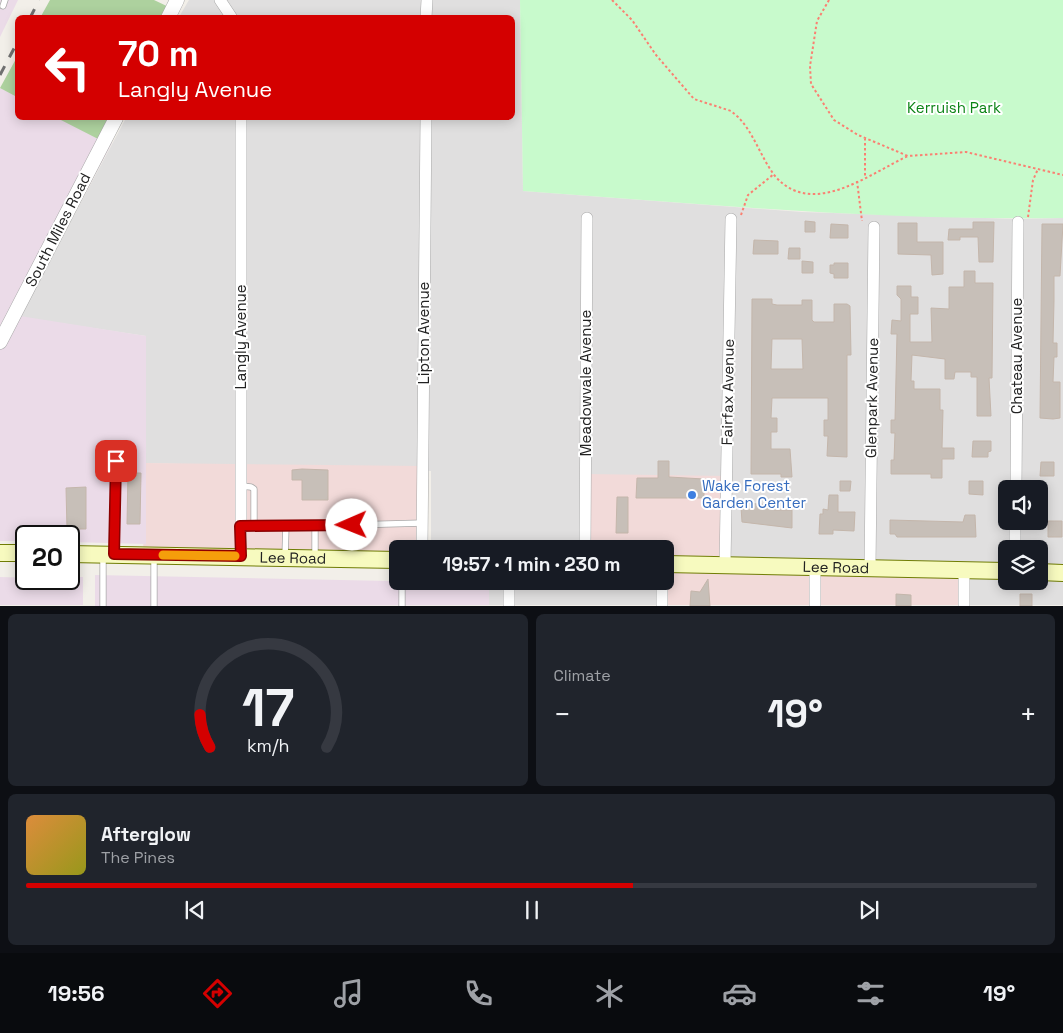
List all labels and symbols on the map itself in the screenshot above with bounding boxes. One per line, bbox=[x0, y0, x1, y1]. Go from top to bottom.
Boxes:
park label: Kerruish Park bbox=[907, 98, 1001, 117]
street label: South Miles Road bbox=[21, 170, 94, 290]
street label: Lipton Avenue bbox=[414, 281, 433, 384]
street label: Langly Avenue bbox=[231, 284, 250, 390]
street label: Chateau Avenue bbox=[1007, 298, 1026, 414]
street label: Meadowvale Avenue bbox=[576, 310, 595, 456]
street label: Fairfax Avenue bbox=[717, 338, 738, 445]
street label: Glenpark Avenue bbox=[861, 338, 882, 458]
pin bbox=[95, 440, 137, 482]
place label: Wake Forest Garden Center bbox=[702, 476, 807, 512]
marker: Wake Forest Garden Center bbox=[686, 489, 698, 501]
position arrow bbox=[325, 498, 377, 550]
speed limit sign: 20 bbox=[15, 525, 80, 590]
street label: Lee Road bbox=[259, 547, 326, 568]
street label: Lee Road bbox=[802, 557, 869, 577]

